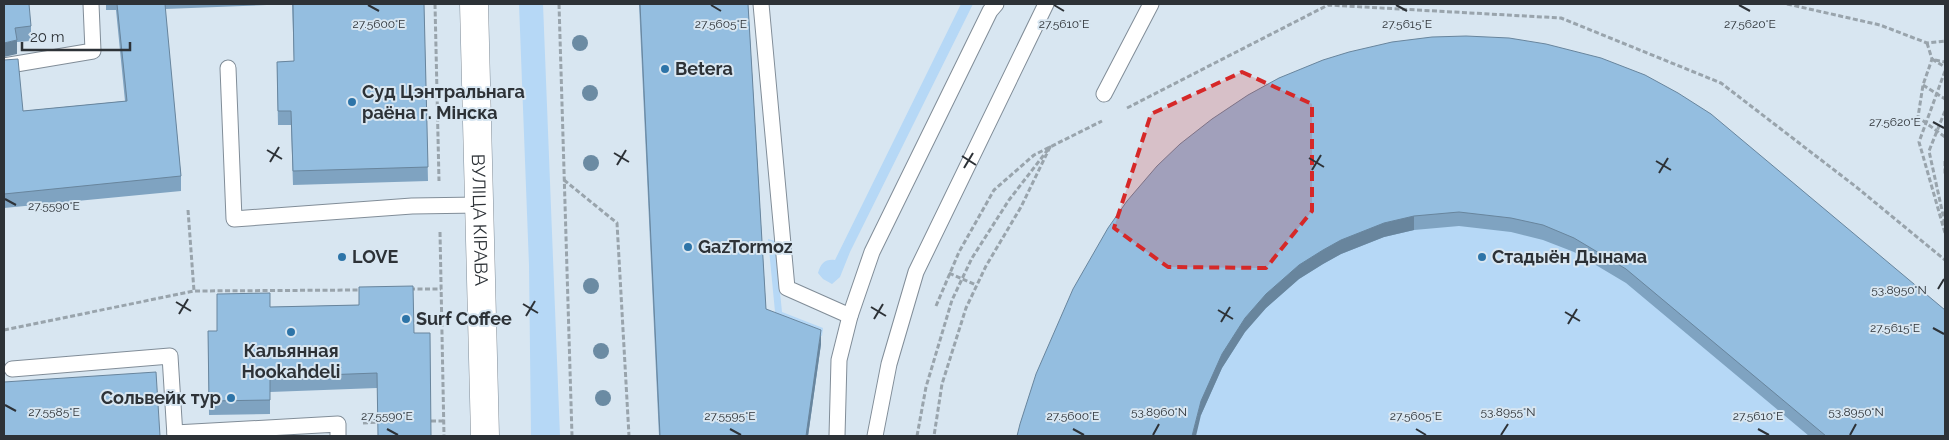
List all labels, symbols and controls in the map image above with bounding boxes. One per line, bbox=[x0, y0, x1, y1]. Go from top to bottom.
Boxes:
text: 27.5600°E bbox=[353, 17, 405, 31]
text: 27.5605°E bbox=[695, 17, 747, 31]
text: 27.5610°E bbox=[1039, 17, 1089, 31]
text: 27.5615°E bbox=[1382, 17, 1432, 31]
text: 27.5620°E bbox=[1724, 17, 1776, 31]
scale bar bbox=[22, 20, 130, 52]
text: 20 m bbox=[30, 28, 65, 46]
place label: Betera bbox=[675, 58, 733, 79]
marker: Betera bbox=[659, 63, 671, 75]
place label: Суд Цэнтральнага раёна г. Мінска bbox=[362, 81, 525, 123]
marker: Суд Цэнтральнага раёна г. Мінска bbox=[346, 96, 358, 108]
text: 27.5620°E bbox=[1869, 115, 1921, 129]
street label: ВУЛІЦА КІРАВА bbox=[468, 153, 492, 286]
text: 27.5590°E bbox=[28, 199, 80, 213]
place label: GazTormoz bbox=[698, 236, 793, 257]
marker: GazTormoz bbox=[682, 241, 694, 253]
place label: LOVE bbox=[352, 246, 399, 267]
place label: Стадыён Дынама bbox=[1492, 246, 1647, 267]
marker: LOVE bbox=[336, 251, 348, 263]
marker: Стадыён Дынама bbox=[1476, 251, 1488, 263]
text: 53.8950°N bbox=[1871, 283, 1927, 297]
place label: Surf Coffee bbox=[416, 308, 512, 329]
marker: Surf Coffee bbox=[400, 313, 412, 325]
text: 27.5615°E bbox=[1870, 321, 1920, 335]
marker: Кальянная Hookahdeli bbox=[285, 326, 297, 338]
place label: Кальянная Hookahdeli bbox=[242, 340, 340, 382]
place label: Сольвейк тур bbox=[101, 387, 221, 408]
marker: Сольвейк тур bbox=[225, 392, 237, 404]
text: 27.5585°E bbox=[28, 405, 80, 419]
text: 53.8960°N bbox=[1131, 405, 1187, 419]
text: 53.8955°N bbox=[1481, 405, 1535, 419]
text: 53.8950°N bbox=[1828, 405, 1884, 419]
text: 27.5590°E bbox=[361, 409, 413, 423]
text: 27.5595°E bbox=[704, 409, 756, 423]
text: 27.5600°E bbox=[1047, 409, 1099, 423]
text: 27.5605°E bbox=[1390, 409, 1442, 423]
text: 27.5610°E bbox=[1733, 409, 1783, 423]

